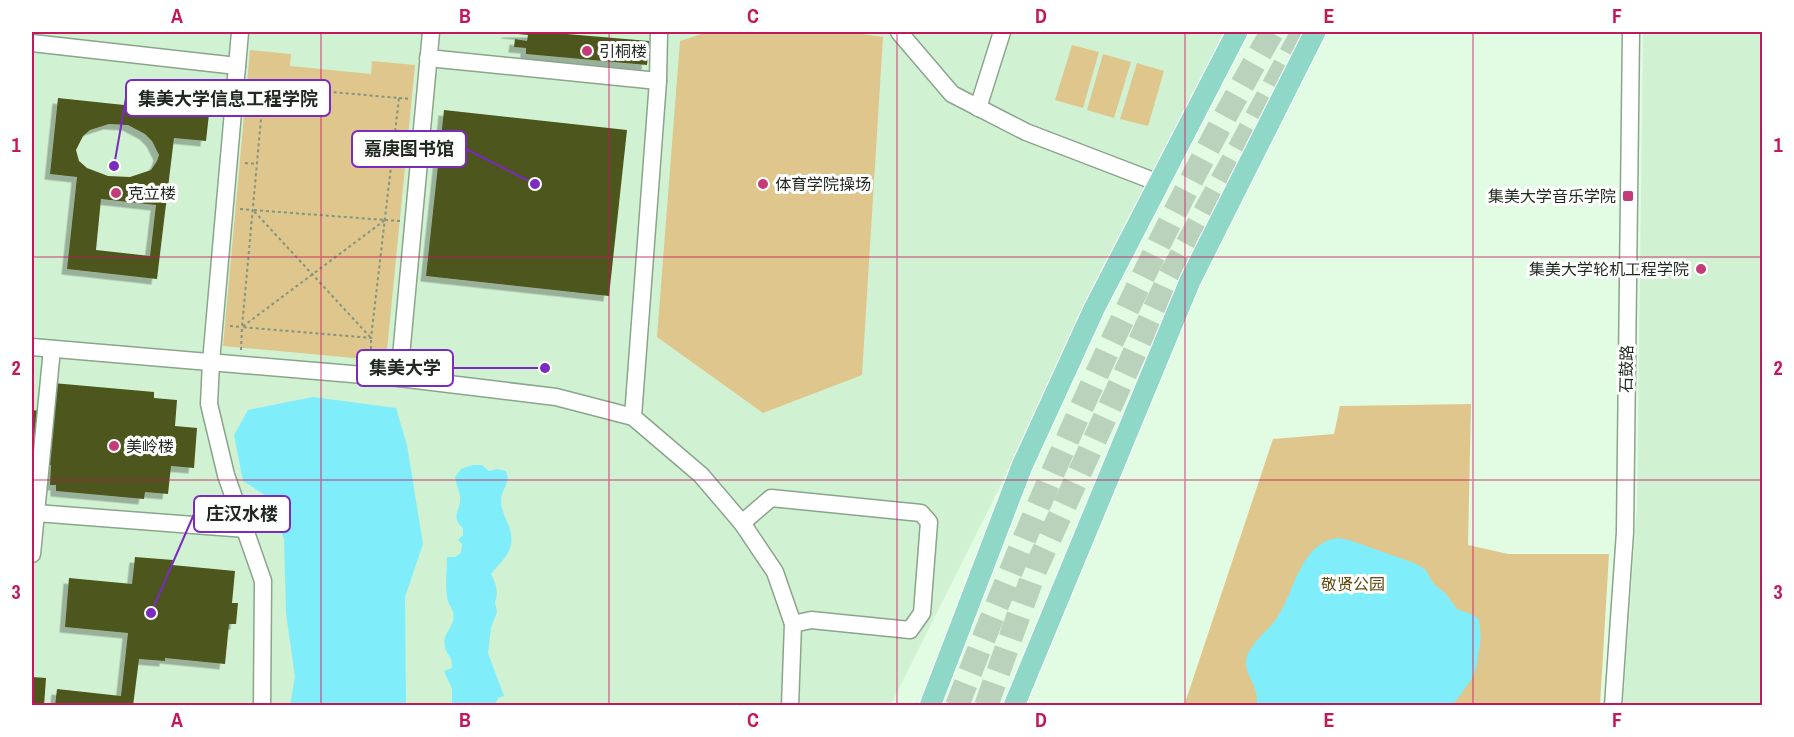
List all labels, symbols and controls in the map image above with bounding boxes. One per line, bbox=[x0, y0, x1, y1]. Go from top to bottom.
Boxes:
text: A bbox=[171, 2, 183, 29]
text: B bbox=[459, 2, 471, 29]
text: C bbox=[747, 2, 759, 29]
text: D bbox=[1035, 2, 1047, 29]
text: E bbox=[1324, 2, 1335, 29]
text: F bbox=[1612, 2, 1622, 29]
place label: 引桐楼 bbox=[599, 40, 647, 62]
marker: 引桐楼 bbox=[580, 44, 594, 58]
callout: 集美大学信息工程学院 bbox=[126, 80, 330, 116]
text: 集美大学信息工程学院 bbox=[138, 86, 318, 111]
text: 1 bbox=[11, 131, 21, 158]
callout: 嘉庚图书馆 bbox=[352, 131, 466, 167]
text: 1 bbox=[1773, 131, 1783, 158]
text: 嘉庚图书馆 bbox=[364, 136, 454, 161]
place label: 体育学院操场 bbox=[775, 173, 871, 195]
marker: 体育学院操场 bbox=[756, 177, 770, 191]
place label: 克立楼 bbox=[128, 182, 176, 204]
place label: 集美大学音乐学院 bbox=[1488, 185, 1616, 207]
marker: 克立楼 bbox=[109, 186, 123, 200]
marker: 集美大学音乐学院 bbox=[1621, 189, 1635, 203]
place label: 集美大学轮机工程学院 bbox=[1529, 258, 1689, 280]
marker: 集美大学轮机工程学院 bbox=[1694, 262, 1708, 276]
street label: 石鼓路 bbox=[1615, 345, 1637, 393]
callout: 集美大学 bbox=[357, 350, 453, 386]
text: 2 bbox=[11, 354, 21, 381]
text: 2 bbox=[1773, 354, 1783, 381]
text: 集美大学 bbox=[369, 355, 441, 380]
place label: 美岭楼 bbox=[126, 435, 174, 457]
marker: 美岭楼 bbox=[107, 439, 121, 453]
callout: 庄汉水楼 bbox=[194, 496, 290, 532]
text: 庄汉水楼 bbox=[206, 501, 278, 526]
park label: 敬贤公园 bbox=[1321, 573, 1385, 595]
text: 3 bbox=[11, 578, 21, 605]
text: 3 bbox=[1773, 578, 1783, 605]
text: A bbox=[171, 706, 183, 733]
text: B bbox=[459, 706, 471, 733]
text: C bbox=[747, 706, 759, 733]
text: D bbox=[1035, 706, 1047, 733]
text: E bbox=[1324, 706, 1335, 733]
text: F bbox=[1612, 706, 1622, 733]

